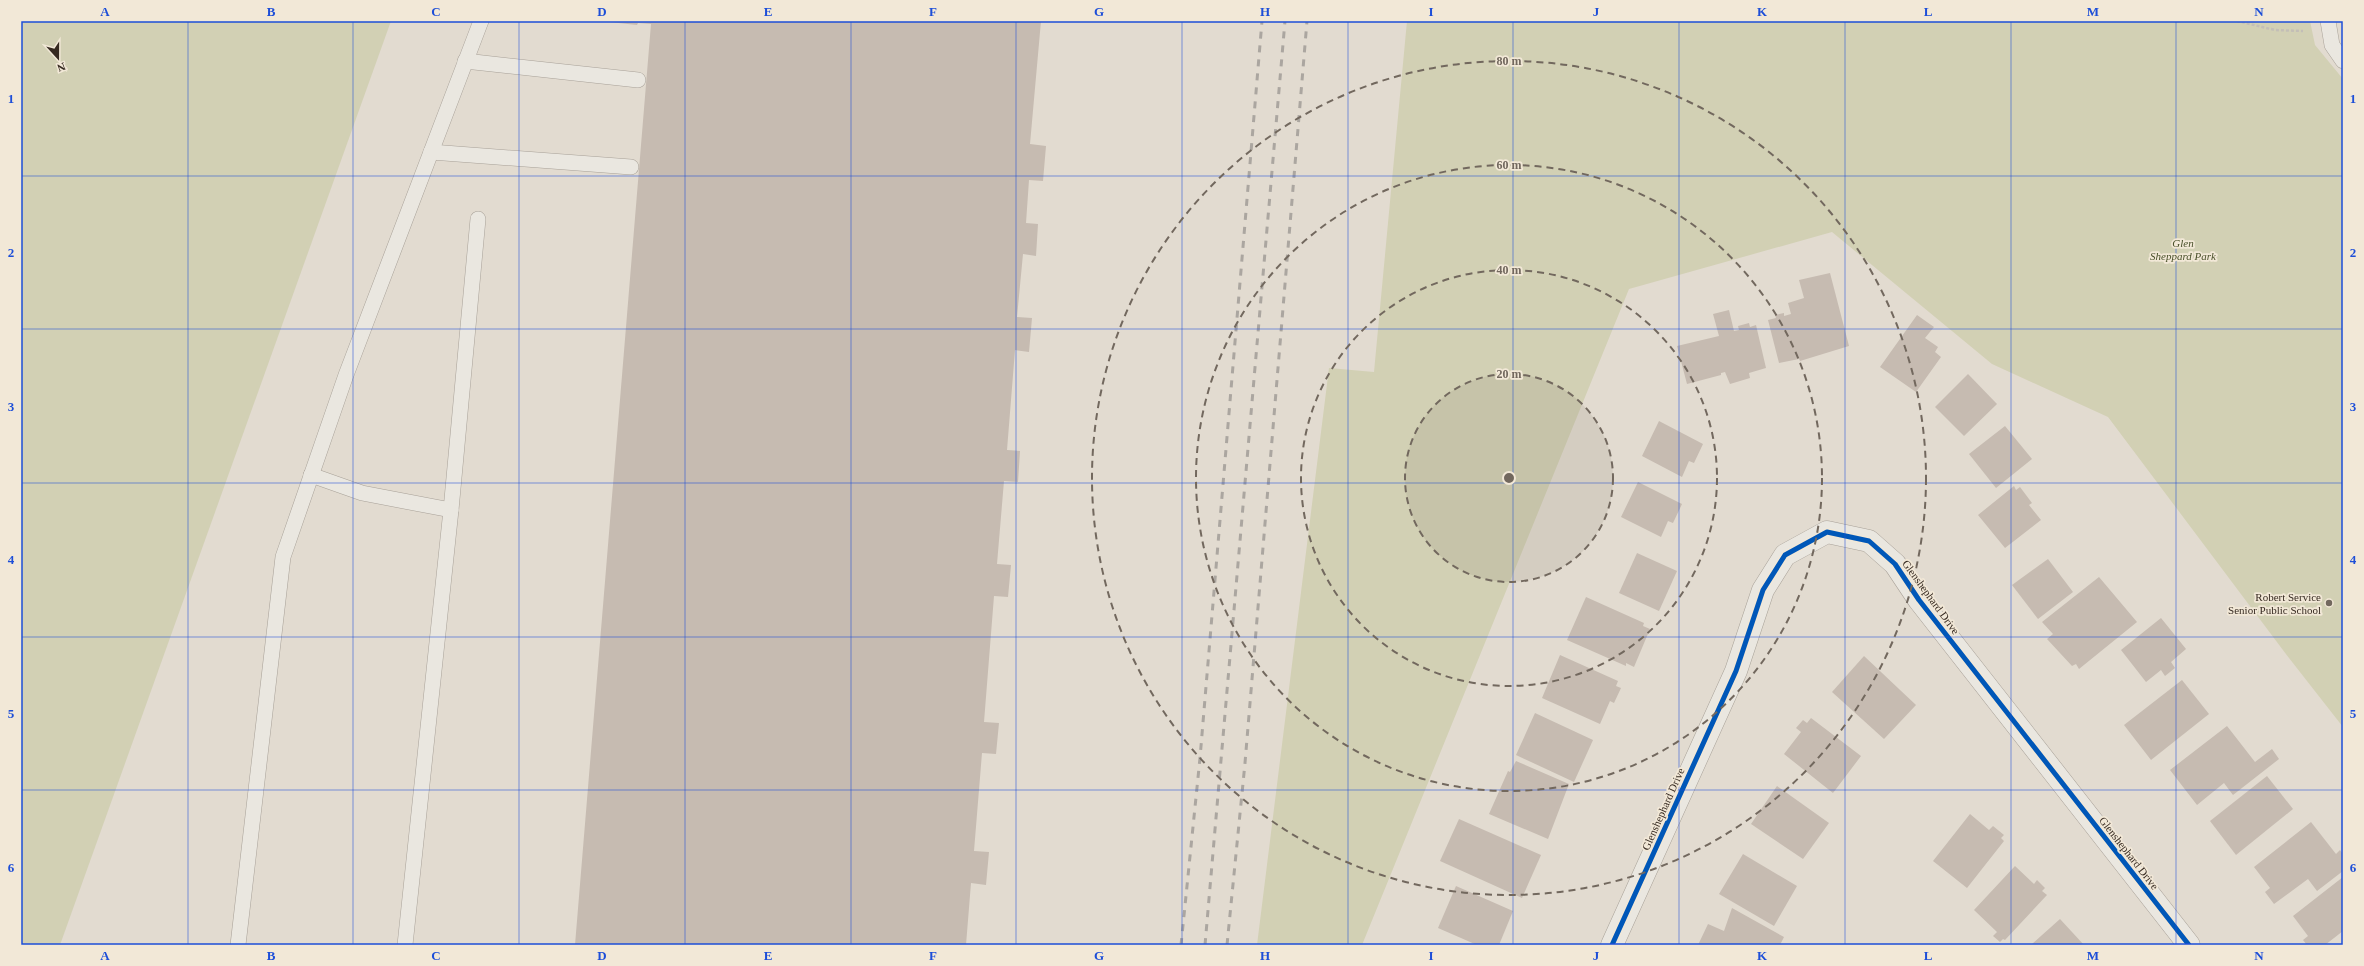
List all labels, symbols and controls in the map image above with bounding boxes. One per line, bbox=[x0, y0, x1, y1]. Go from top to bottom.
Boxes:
text: A bbox=[100, 4, 110, 19]
text: B bbox=[267, 4, 276, 19]
text: C bbox=[431, 4, 441, 19]
text: D bbox=[597, 4, 607, 19]
text: E bbox=[764, 4, 772, 19]
text: F bbox=[929, 4, 937, 19]
text: G bbox=[1094, 4, 1104, 19]
text: H bbox=[1260, 4, 1270, 19]
text: I bbox=[1428, 4, 1434, 19]
text: J bbox=[1593, 4, 1600, 19]
text: K bbox=[1757, 4, 1768, 19]
text: L bbox=[1924, 4, 1933, 19]
text: M bbox=[2087, 4, 2099, 19]
text: N bbox=[2254, 4, 2264, 19]
north arrow bbox=[38, 38, 78, 78]
text: 80 m bbox=[1497, 54, 1522, 68]
text: N bbox=[56, 60, 67, 74]
text: 1 bbox=[8, 91, 14, 106]
text: 1 bbox=[2350, 91, 2356, 106]
text: 60 m bbox=[1497, 158, 1522, 172]
park label: Glen Sheppard Park bbox=[2150, 237, 2217, 262]
text: 2 bbox=[8, 245, 14, 260]
text: 2 bbox=[2350, 245, 2356, 260]
text: 40 m bbox=[1497, 263, 1522, 277]
text: 20 m bbox=[1497, 367, 1522, 381]
text: 3 bbox=[8, 399, 15, 414]
text: 3 bbox=[2350, 399, 2357, 414]
centre of rings bbox=[1502, 471, 1516, 485]
text: 4 bbox=[8, 552, 15, 567]
text: 4 bbox=[2350, 552, 2357, 567]
street label: Glenshephard Drive bbox=[1900, 558, 1962, 637]
place label: Robert Service Senior Public School bbox=[2228, 591, 2321, 616]
marker: Robert Service Senior Public School bbox=[2324, 598, 2334, 608]
text: 5 bbox=[8, 706, 15, 721]
text: 5 bbox=[2350, 706, 2357, 721]
street label: Glenshephard Drive bbox=[1639, 766, 1687, 852]
street label: Glenshephard Drive bbox=[2097, 814, 2161, 892]
text: 6 bbox=[8, 860, 15, 875]
text: 6 bbox=[2350, 860, 2357, 875]
text: A bbox=[100, 948, 110, 963]
text: B bbox=[267, 948, 276, 963]
text: C bbox=[431, 948, 441, 963]
text: D bbox=[597, 948, 607, 963]
text: E bbox=[764, 948, 772, 963]
text: F bbox=[929, 948, 937, 963]
text: G bbox=[1094, 948, 1104, 963]
text: H bbox=[1260, 948, 1270, 963]
text: I bbox=[1428, 948, 1434, 963]
text: J bbox=[1593, 948, 1600, 963]
text: K bbox=[1757, 948, 1768, 963]
text: L bbox=[1924, 948, 1933, 963]
text: M bbox=[2087, 948, 2099, 963]
text: N bbox=[2254, 948, 2264, 963]

